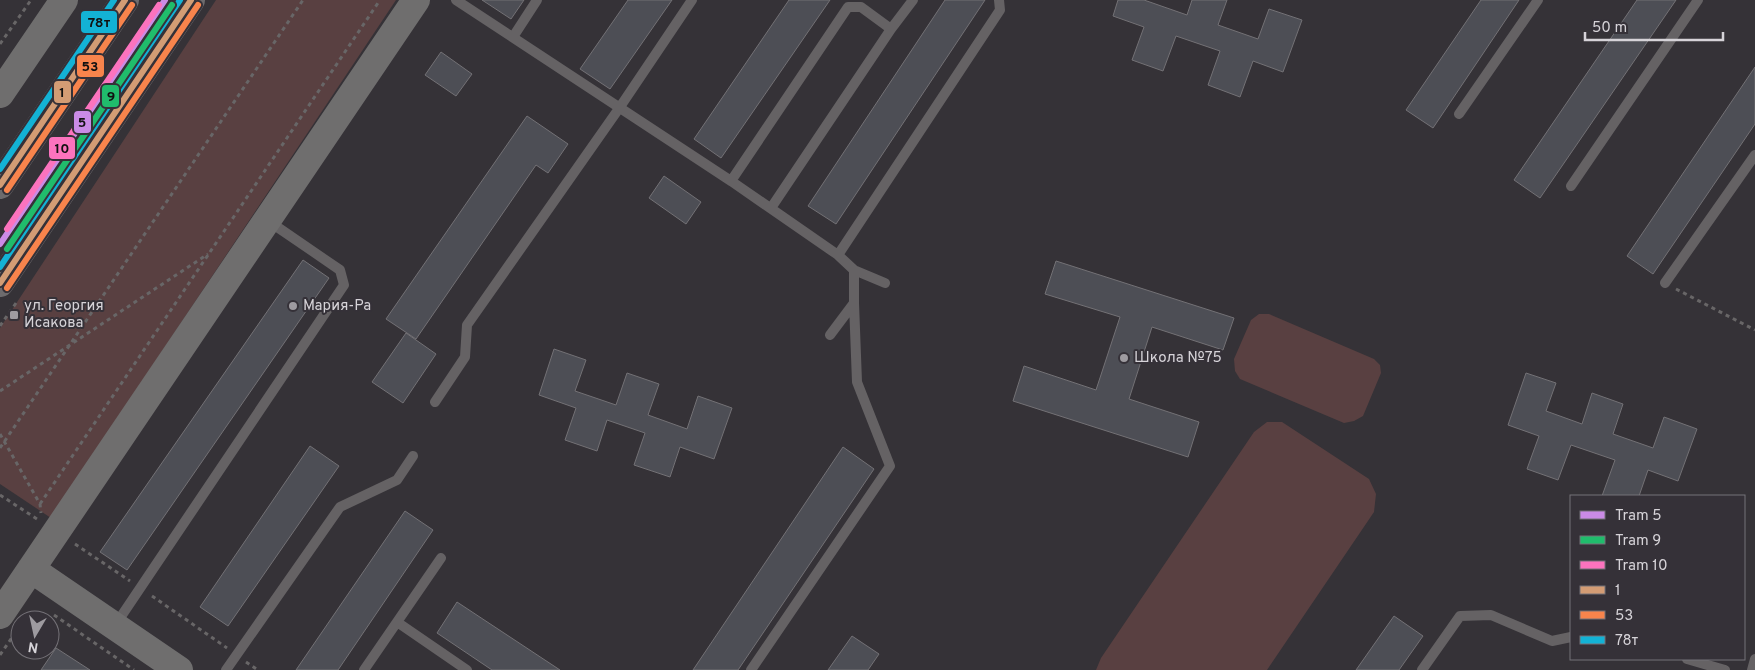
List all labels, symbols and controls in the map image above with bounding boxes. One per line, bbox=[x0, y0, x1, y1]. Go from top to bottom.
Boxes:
line badge: 78т bbox=[80, 10, 118, 34]
scale bar bbox=[1585, 10, 1722, 42]
text: 78т bbox=[88, 15, 111, 32]
text: 50 m bbox=[1592, 19, 1627, 38]
line badge: 53 bbox=[76, 54, 105, 78]
text: 53 bbox=[82, 59, 98, 76]
line badge: 1 bbox=[53, 80, 72, 104]
line badge: 9 bbox=[101, 84, 120, 108]
text: 1 bbox=[59, 85, 65, 102]
text: 9 bbox=[107, 89, 115, 106]
line badge: 5 bbox=[73, 110, 92, 134]
text: 5 bbox=[78, 115, 86, 132]
line badge: 10 bbox=[48, 136, 76, 160]
text: 10 bbox=[55, 141, 69, 158]
place label: ул. Георгия Исакова bbox=[24, 297, 104, 333]
place label: Мария-Ра bbox=[303, 297, 371, 316]
marker: Мария-Ра bbox=[287, 300, 299, 312]
marker: ул. Георгия Исакова bbox=[8, 309, 20, 321]
place label: Школа №75 bbox=[1134, 349, 1222, 368]
marker: Школа №75 bbox=[1118, 352, 1130, 364]
legend bbox=[1570, 495, 1745, 660]
text: Tram 5 bbox=[1615, 507, 1662, 526]
text: Tram 9 bbox=[1615, 532, 1661, 551]
text: Tram 10 bbox=[1615, 557, 1668, 576]
text: 1 bbox=[1615, 582, 1621, 601]
text: 53 bbox=[1615, 607, 1633, 626]
north arrow bbox=[10, 610, 60, 660]
text: 78т bbox=[1615, 632, 1639, 651]
text: N bbox=[27, 637, 40, 656]

